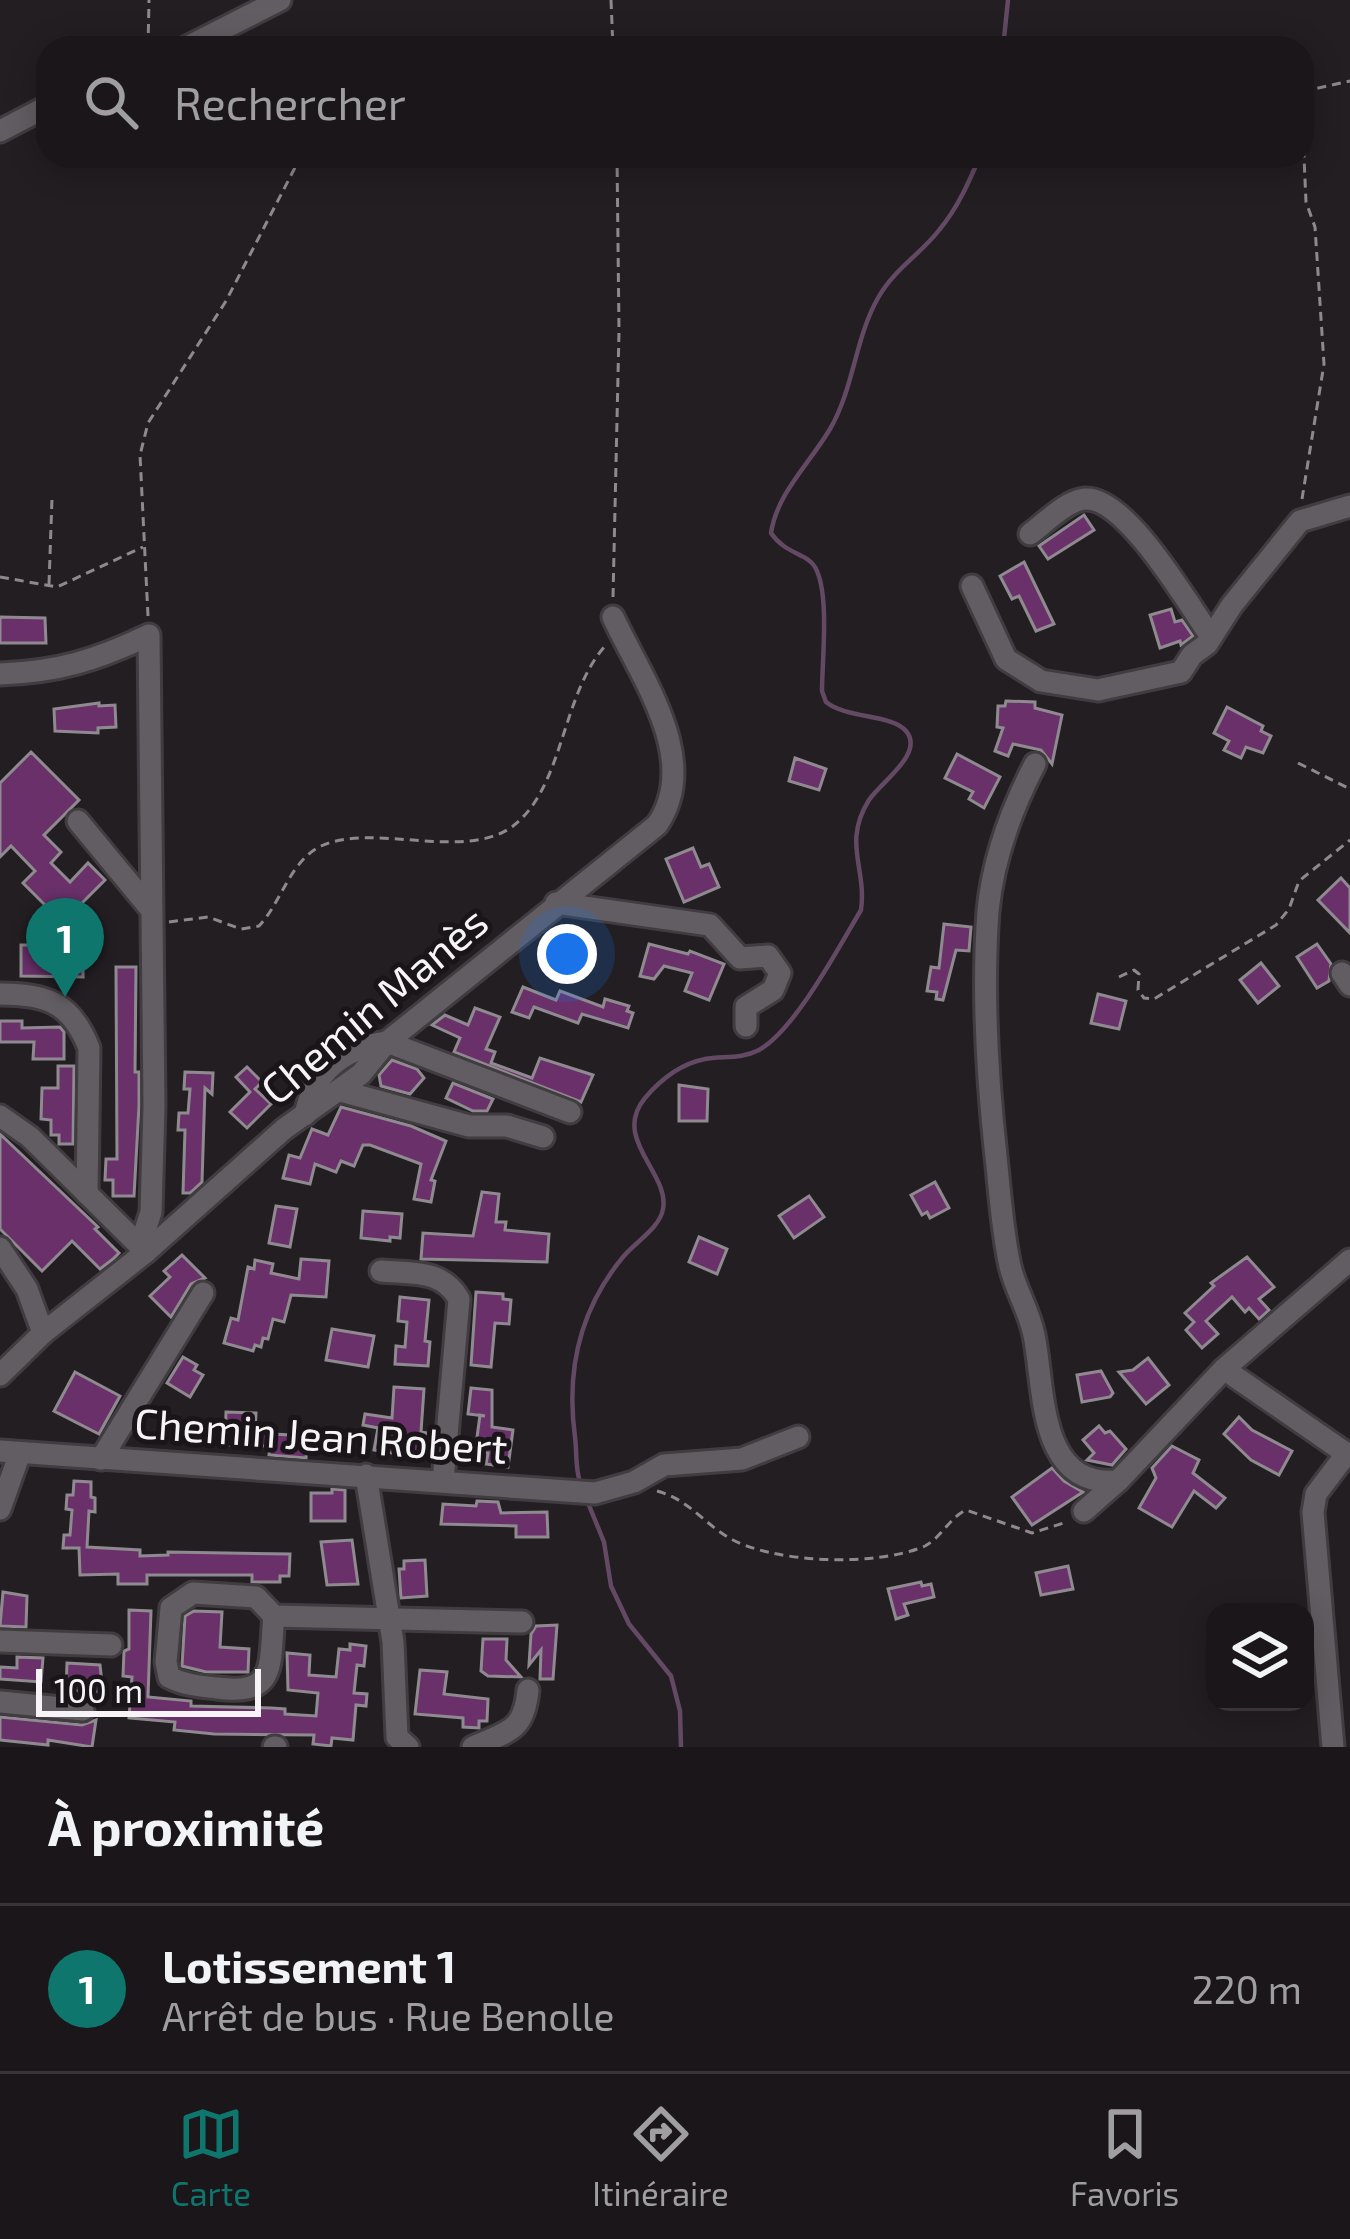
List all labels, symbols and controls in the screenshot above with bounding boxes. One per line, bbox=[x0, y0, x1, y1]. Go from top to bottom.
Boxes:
search box bbox=[36, 36, 1314, 168]
icon: search bbox=[78, 69, 144, 135]
text: Rechercher bbox=[174, 75, 406, 129]
street label: Chemin Manès bbox=[250, 895, 496, 1113]
pin: 1 bbox=[26, 898, 104, 997]
your location bbox=[537, 924, 597, 984]
street label: Chemin Jean Robert bbox=[133, 1396, 509, 1472]
map controls bbox=[1206, 1603, 1314, 1711]
button: layers bbox=[1206, 1603, 1314, 1711]
scale bar bbox=[36, 1663, 261, 1716]
text: 100 m bbox=[54, 1670, 143, 1710]
text: À proximité bbox=[48, 1795, 324, 1856]
text: Lotissement 1 bbox=[162, 1938, 456, 1992]
text: 1 bbox=[79, 1965, 95, 2012]
text: 220 m bbox=[1192, 1965, 1302, 2012]
text: Arrêt de bus · Rue Benolle bbox=[162, 1992, 614, 2039]
tab: Carte bbox=[171, 2101, 251, 2213]
tab: Itinéraire bbox=[592, 2101, 729, 2213]
tab: Favoris bbox=[1070, 2101, 1179, 2213]

